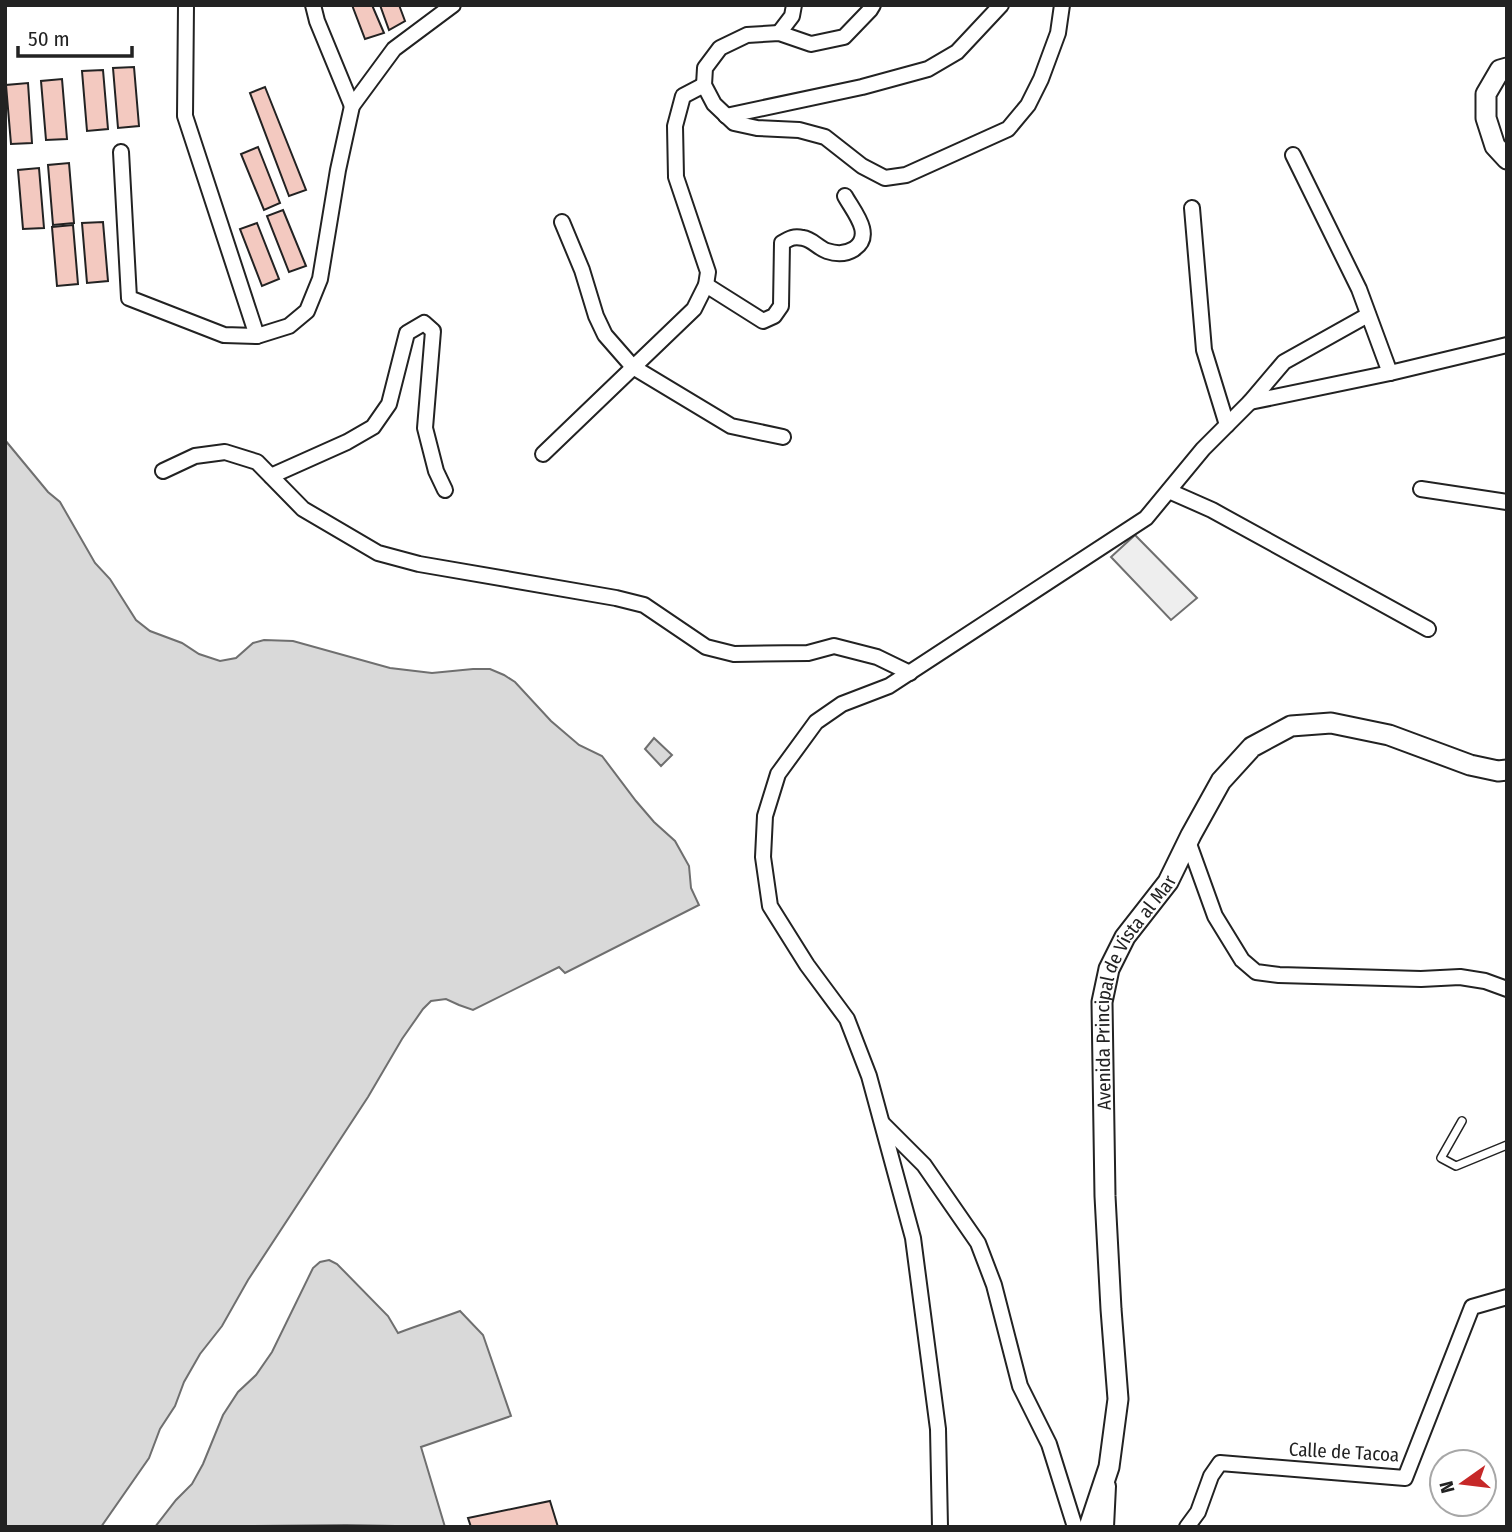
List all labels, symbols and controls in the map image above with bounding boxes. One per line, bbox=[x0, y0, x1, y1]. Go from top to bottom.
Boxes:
scale bar bbox=[18, 14, 131, 58]
text: 50 m bbox=[28, 26, 70, 52]
street label: Avenida Principal de Vista al Mar bbox=[1090, 871, 1181, 1110]
street label: Calle de Tacoa bbox=[1288, 1438, 1400, 1466]
north arrow bbox=[1428, 1448, 1498, 1518]
text: N bbox=[1434, 1479, 1460, 1495]

